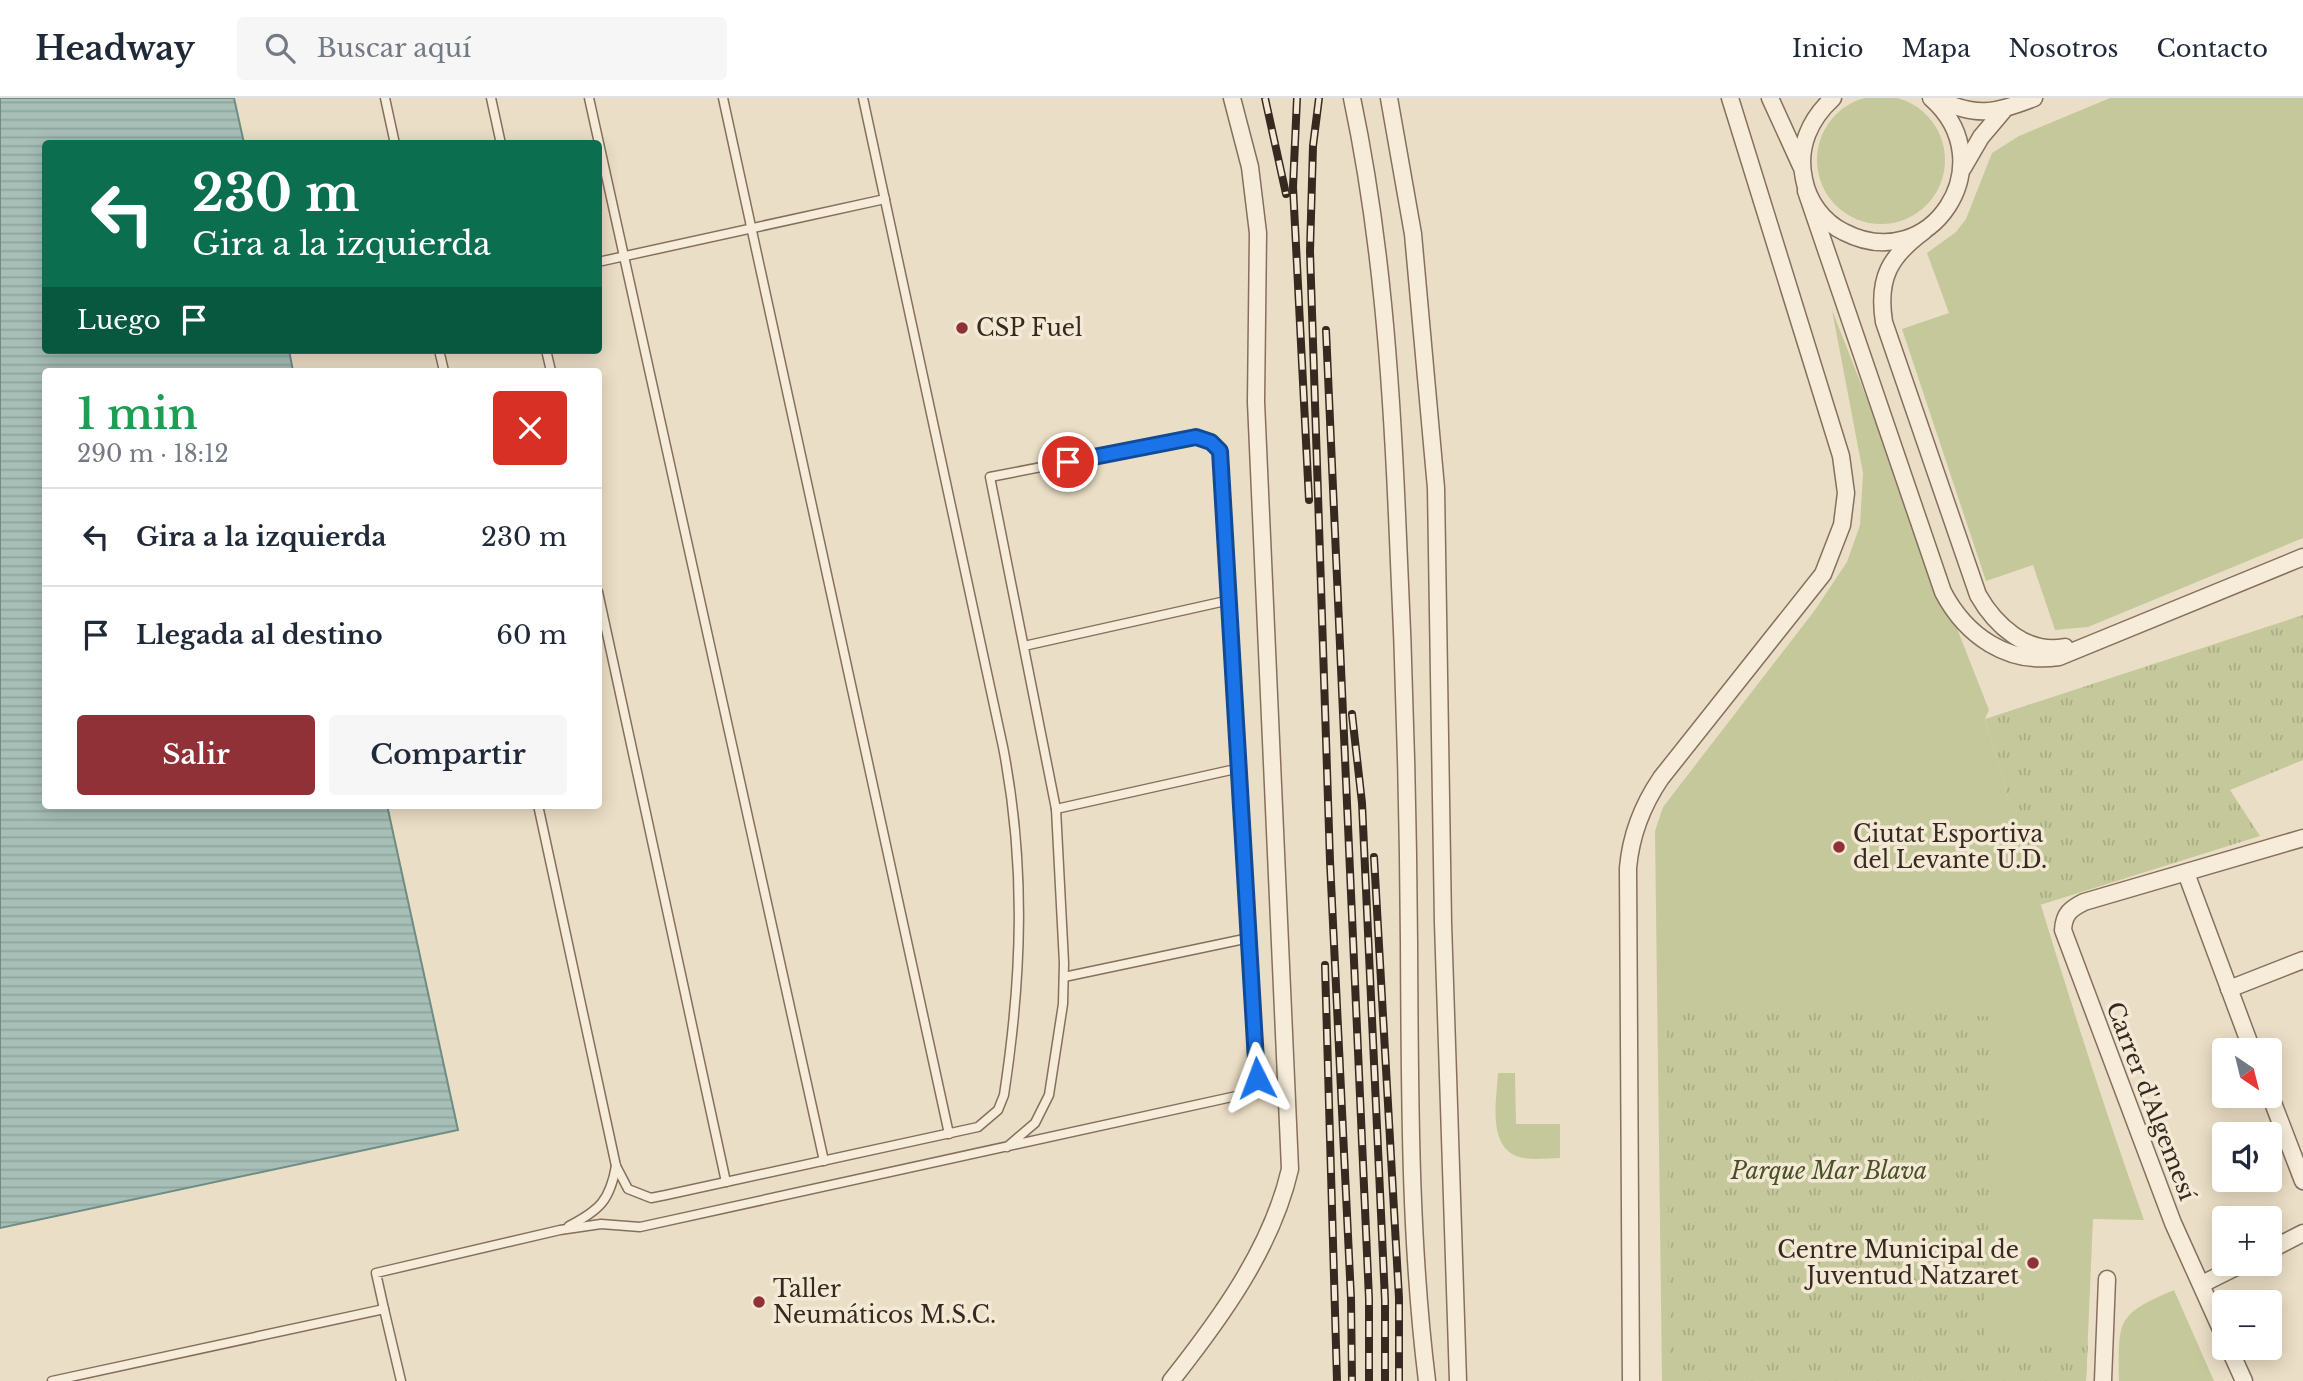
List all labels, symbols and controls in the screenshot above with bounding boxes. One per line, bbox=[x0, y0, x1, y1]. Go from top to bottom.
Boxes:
search box bbox=[237, 17, 727, 80]
text: Headway bbox=[35, 28, 195, 69]
icon: search bbox=[261, 29, 299, 67]
text: Buscar aquí bbox=[317, 32, 471, 64]
text: Inicio bbox=[1792, 34, 1863, 63]
text: Mapa bbox=[1901, 34, 1970, 63]
text: Nosotros bbox=[2008, 34, 2119, 63]
text: Contacto bbox=[2157, 34, 2268, 63]
text: 230 m bbox=[192, 163, 359, 224]
icon: left bbox=[77, 168, 168, 259]
text: Gira a la izquierda bbox=[192, 224, 491, 264]
icon: arrive bbox=[175, 301, 213, 339]
text: Luego bbox=[77, 304, 161, 336]
place label: CSP Fuel bbox=[976, 314, 1082, 342]
marker: CSP Fuel bbox=[954, 320, 970, 336]
text: 1 min bbox=[77, 388, 198, 440]
button: close bbox=[493, 391, 567, 465]
pin bbox=[1038, 432, 1098, 492]
text: 290 m · 18:12 bbox=[77, 440, 229, 468]
icon: arrive bbox=[1049, 443, 1087, 481]
icon: left bbox=[77, 518, 115, 556]
text: Gira a la izquierda bbox=[136, 521, 386, 553]
text: 230 m bbox=[481, 521, 567, 553]
icon: arrive bbox=[77, 616, 115, 654]
text: Llegada al destino bbox=[136, 619, 383, 651]
text: 60 m bbox=[496, 619, 567, 651]
button: Salir bbox=[77, 715, 315, 795]
button: Compartir bbox=[329, 715, 567, 795]
place label: Ciutat Esportiva del Levante U.D. bbox=[1853, 820, 2047, 874]
marker: Ciutat Esportiva del Levante U.D. bbox=[1831, 839, 1847, 855]
street label: Carrer d'Algemesí bbox=[2100, 998, 2202, 1204]
north arrow bbox=[2212, 1038, 2282, 1108]
map controls bbox=[2212, 1038, 2282, 1360]
position arrow bbox=[1220, 1041, 1294, 1115]
button: sound bbox=[2212, 1122, 2282, 1192]
park label: Parque Mar Blava bbox=[1730, 1157, 1927, 1185]
button: + bbox=[2212, 1206, 2282, 1276]
place label: Centre Municipal de Juventud Natzaret bbox=[1777, 1236, 2019, 1290]
marker: Centre Municipal de Juventud Natzaret bbox=[2025, 1255, 2041, 1271]
place label: Taller Neumáticos M.S.C. bbox=[773, 1275, 996, 1329]
button: − bbox=[2212, 1290, 2282, 1360]
marker: Taller Neumáticos M.S.C. bbox=[751, 1294, 767, 1310]

